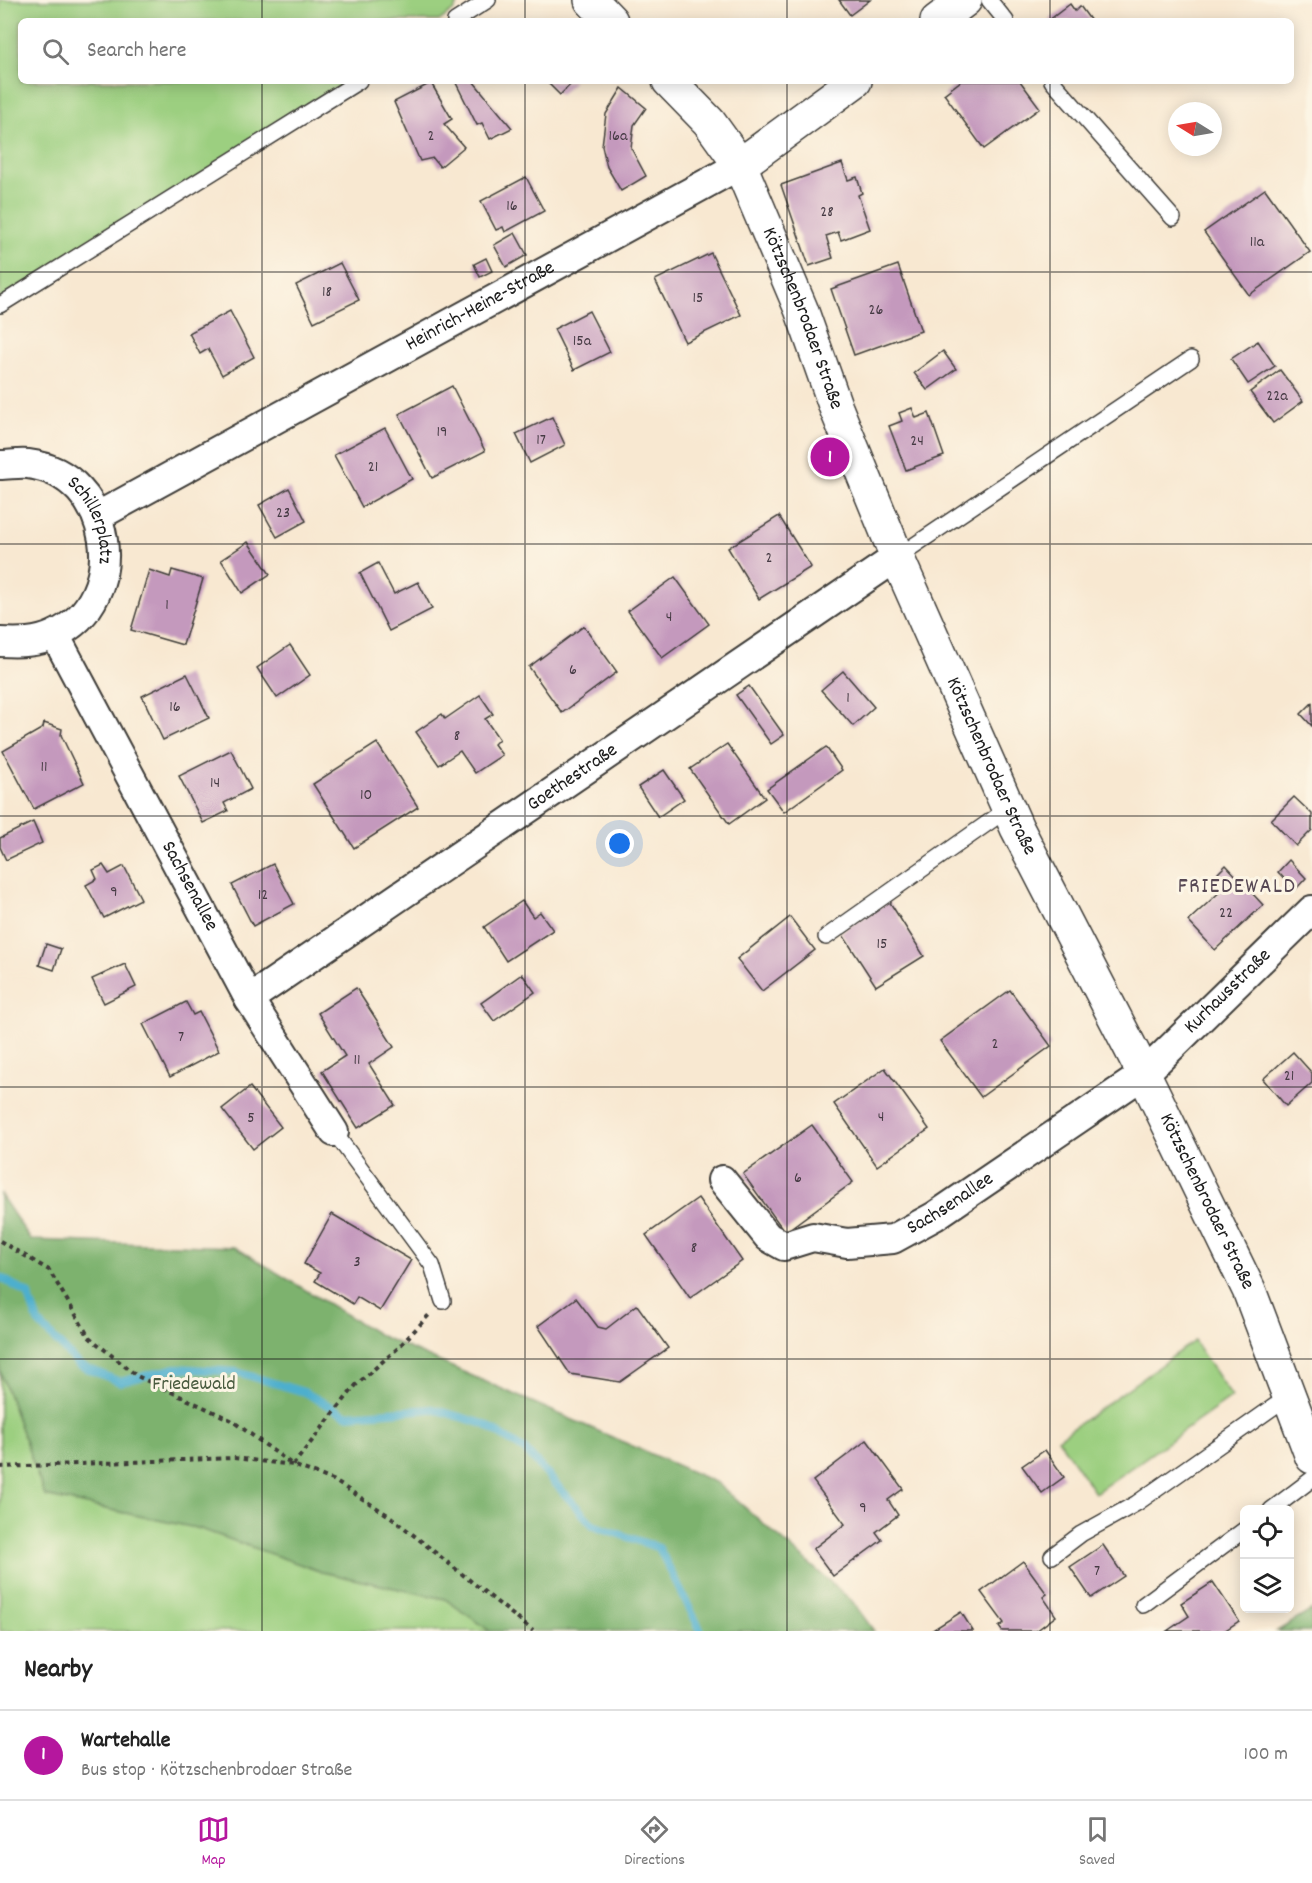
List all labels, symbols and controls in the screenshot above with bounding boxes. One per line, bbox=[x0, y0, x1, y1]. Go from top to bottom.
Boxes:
search box bbox=[18, 18, 1294, 84]
icon: search bbox=[39, 35, 72, 68]
text: Search here bbox=[87, 36, 186, 67]
north arrow bbox=[1168, 102, 1222, 156]
house number: 2 bbox=[428, 125, 435, 148]
house number: 16a bbox=[609, 125, 628, 148]
house number: 16 bbox=[506, 195, 518, 218]
house number: 28 bbox=[820, 201, 834, 224]
street label: Kötzschenbrodaer Straße bbox=[754, 223, 850, 414]
house number: 11a bbox=[1250, 231, 1265, 254]
street label: Heinrich-Heine-Straße bbox=[401, 255, 560, 359]
house number: 18 bbox=[322, 281, 332, 304]
house number: 15 bbox=[693, 287, 703, 310]
house number: 26 bbox=[869, 299, 884, 322]
house number: 15a bbox=[573, 330, 592, 353]
house number: 22a bbox=[1266, 385, 1288, 408]
house number: 19 bbox=[437, 421, 447, 444]
house number: 17 bbox=[536, 429, 546, 452]
house number: 24 bbox=[910, 430, 924, 453]
pin: 1 bbox=[810, 434, 850, 480]
house number: 21 bbox=[368, 456, 378, 479]
street label: Schillerplatz bbox=[60, 470, 118, 565]
house number: 23 bbox=[276, 502, 290, 525]
house number: 2 bbox=[766, 547, 773, 570]
house number: 1 bbox=[165, 594, 169, 617]
house number: 4 bbox=[666, 606, 672, 629]
house number: 6 bbox=[569, 659, 577, 682]
street label: Kötzschenbrodaer Straße bbox=[938, 673, 1043, 861]
house number: 1 bbox=[846, 687, 850, 710]
house number: 16 bbox=[169, 696, 181, 719]
house number: 8 bbox=[454, 725, 460, 748]
street label: Goethestraße bbox=[522, 737, 624, 819]
house number: 11 bbox=[40, 756, 48, 779]
house number: 14 bbox=[210, 772, 220, 795]
house number: 10 bbox=[360, 784, 372, 807]
your location bbox=[605, 829, 634, 858]
street label: Sachsenallee bbox=[154, 836, 225, 937]
district label: FRIEDEWALD bbox=[1178, 872, 1296, 903]
house number: 9 bbox=[110, 881, 118, 904]
house number: 12 bbox=[258, 884, 268, 907]
house number: 22 bbox=[1219, 902, 1233, 925]
house number: 15 bbox=[877, 933, 887, 956]
street label: Kurhausstraße bbox=[1178, 943, 1278, 1041]
house number: 7 bbox=[178, 1026, 184, 1049]
house number: 2 bbox=[992, 1033, 999, 1056]
house number: 11 bbox=[353, 1049, 361, 1072]
house number: 21 bbox=[1284, 1065, 1294, 1088]
house number: 4 bbox=[878, 1106, 884, 1129]
house number: 5 bbox=[247, 1107, 255, 1130]
street label: Kötzschenbrodaer Straße bbox=[1151, 1109, 1261, 1295]
street label: Sachsenallee bbox=[902, 1166, 1000, 1243]
house number: 6 bbox=[794, 1167, 802, 1190]
house number: 8 bbox=[691, 1237, 697, 1260]
house number: 3 bbox=[353, 1251, 361, 1274]
park label: Friedewald bbox=[152, 1371, 236, 1399]
house number: 9 bbox=[859, 1497, 867, 1520]
map controls bbox=[1240, 1505, 1294, 1613]
button: locate bbox=[1240, 1505, 1294, 1559]
button: layers bbox=[1240, 1559, 1294, 1613]
house number: 7 bbox=[1094, 1560, 1100, 1583]
text: Nearby bbox=[24, 1652, 92, 1689]
text: Wartehalle bbox=[81, 1726, 170, 1757]
text: 1 bbox=[41, 1741, 46, 1769]
text: 100 m bbox=[1244, 1741, 1288, 1769]
text: Bus stop · Kötzschenbrodaer Straße bbox=[81, 1757, 352, 1785]
tab: Map bbox=[197, 1813, 230, 1872]
tab: Directions bbox=[624, 1813, 685, 1872]
tab: Saved bbox=[1079, 1813, 1115, 1872]

